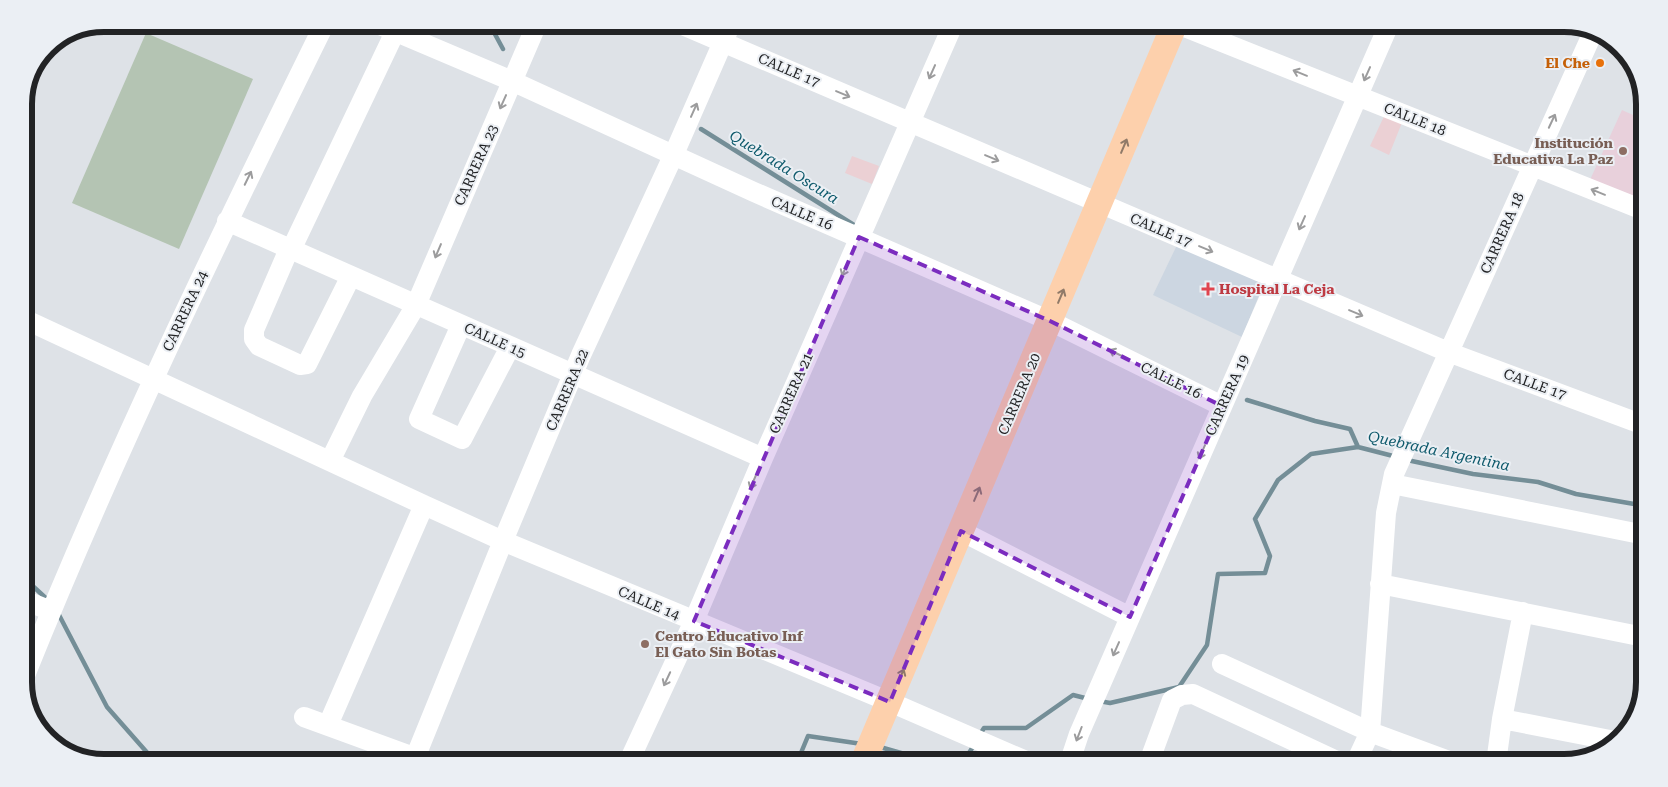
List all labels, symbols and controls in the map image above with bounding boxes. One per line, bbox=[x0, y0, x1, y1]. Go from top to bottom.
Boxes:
street label: CALLE 17 bbox=[756, 50, 822, 90]
place label: El Che bbox=[1545, 55, 1590, 71]
marker: El Che bbox=[1594, 57, 1606, 69]
one-way arrow bbox=[927, 64, 937, 79]
one-way arrow bbox=[1362, 66, 1372, 81]
one-way arrow bbox=[1293, 68, 1308, 77]
one-way arrow bbox=[835, 89, 850, 99]
one-way arrow bbox=[497, 94, 507, 109]
street label: CALLE 18 bbox=[1382, 99, 1448, 139]
one-way arrow bbox=[689, 103, 699, 118]
one-way arrow bbox=[1548, 114, 1557, 129]
street label: CARRERA 23 bbox=[451, 122, 501, 208]
water label: Quebrada Oscura bbox=[726, 126, 842, 208]
place label: Institución Educativa La Paz bbox=[1493, 135, 1614, 167]
one-way arrow bbox=[1119, 139, 1129, 154]
marker: Institución Educativa La Paz bbox=[1617, 145, 1629, 157]
one-way arrow bbox=[984, 153, 999, 163]
one-way arrow bbox=[244, 170, 254, 185]
one-way arrow bbox=[1591, 187, 1606, 196]
street label: CARRERA 18 bbox=[1477, 190, 1527, 276]
street label: CALLE 16 bbox=[769, 193, 835, 233]
street label: CALLE 17 bbox=[1128, 210, 1194, 250]
one-way arrow bbox=[1296, 215, 1306, 230]
one-way arrow bbox=[433, 243, 443, 258]
one-way arrow bbox=[1198, 245, 1213, 254]
one-way arrow bbox=[840, 261, 850, 276]
street label: CARRERA 24 bbox=[159, 268, 211, 354]
place label: Hospital La Ceja bbox=[1219, 281, 1335, 297]
marker: Hospital La Ceja bbox=[1201, 282, 1215, 296]
one-way arrow bbox=[1056, 289, 1066, 304]
one-way arrow bbox=[1348, 309, 1363, 318]
street label: CALLE 15 bbox=[462, 319, 528, 361]
street label: CARRERA 22 bbox=[543, 347, 591, 433]
one-way arrow bbox=[1108, 348, 1123, 358]
street label: CARRERA 21 bbox=[766, 350, 816, 436]
street label: CARRERA 20 bbox=[995, 351, 1043, 437]
street label: CARRERA 19 bbox=[1202, 352, 1252, 438]
street label: CALLE 16 bbox=[1138, 358, 1204, 402]
street label: CALLE 17 bbox=[1502, 365, 1569, 403]
water label: Quebrada Argentina bbox=[1367, 427, 1511, 475]
one-way arrow bbox=[1196, 444, 1206, 459]
one-way arrow bbox=[747, 474, 757, 489]
one-way arrow bbox=[973, 487, 983, 502]
street label: CALLE 14 bbox=[616, 583, 682, 623]
place label: Centro Educativo Inf El Gato Sin Botas bbox=[655, 628, 804, 660]
marker: Centro Educativo Inf El Gato Sin Botas bbox=[639, 638, 651, 650]
one-way arrow bbox=[1110, 641, 1120, 656]
one-way arrow bbox=[896, 669, 906, 684]
one-way arrow bbox=[662, 671, 671, 686]
one-way arrow bbox=[1074, 726, 1083, 741]

